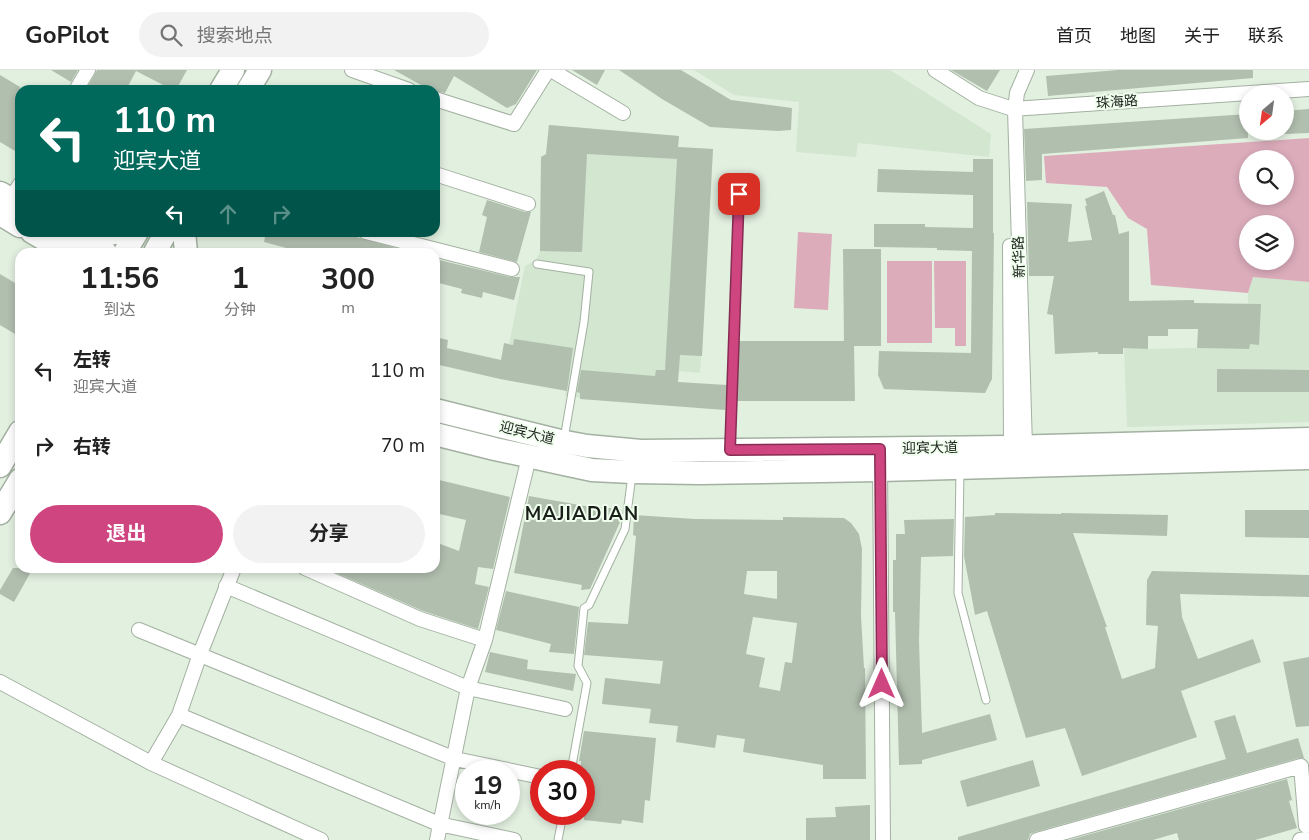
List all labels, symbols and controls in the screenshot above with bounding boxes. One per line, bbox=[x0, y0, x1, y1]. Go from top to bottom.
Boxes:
search box bbox=[139, 12, 489, 57]
text: GoPilot bbox=[25, 19, 109, 51]
icon: search bbox=[157, 21, 185, 49]
text: 搜索地点 bbox=[197, 23, 273, 49]
text: 首页 bbox=[1056, 24, 1092, 48]
text: 地图 bbox=[1120, 24, 1156, 48]
text: 关于 bbox=[1184, 24, 1220, 48]
text: 联系 bbox=[1248, 24, 1284, 48]
north arrow bbox=[1239, 85, 1294, 140]
map controls bbox=[1239, 85, 1294, 270]
street label: 珠海路 bbox=[1095, 91, 1139, 113]
text: 110 m bbox=[113, 97, 216, 144]
icon: left bbox=[30, 105, 95, 170]
text: 迎宾大道 bbox=[113, 146, 201, 176]
button: search bbox=[1239, 150, 1294, 205]
pin bbox=[718, 173, 760, 215]
icon: arrive bbox=[725, 180, 753, 208]
icon: left bbox=[161, 200, 189, 228]
icon: ahead bbox=[214, 200, 242, 228]
icon: right bbox=[267, 200, 295, 228]
button: layers bbox=[1239, 215, 1294, 270]
street label: 新华路 bbox=[1009, 236, 1029, 278]
text: 11:56 bbox=[80, 258, 159, 299]
text: 1 bbox=[231, 258, 249, 299]
text: 300 bbox=[321, 259, 375, 300]
text: m bbox=[341, 297, 355, 319]
text: 到达 bbox=[104, 299, 136, 321]
text: 分钟 bbox=[224, 299, 256, 321]
text: 左转 bbox=[73, 347, 111, 373]
icon: left bbox=[30, 357, 58, 385]
text: 110 m bbox=[370, 358, 425, 384]
text: 迎宾大道 bbox=[73, 376, 137, 398]
street label: 迎宾大道 bbox=[498, 417, 556, 449]
icon: right bbox=[30, 432, 58, 460]
text: 70 m bbox=[381, 433, 425, 459]
text: 右转 bbox=[73, 434, 111, 460]
street label: 迎宾大道 bbox=[902, 438, 958, 458]
district label: MAJIADIAN bbox=[525, 501, 639, 527]
button: 退出 bbox=[30, 505, 223, 563]
button: 分享 bbox=[233, 505, 425, 563]
position arrow bbox=[855, 657, 907, 709]
speed limit sign: 30 bbox=[530, 760, 595, 825]
text: 19 bbox=[472, 769, 503, 803]
text: km/h bbox=[474, 797, 501, 813]

